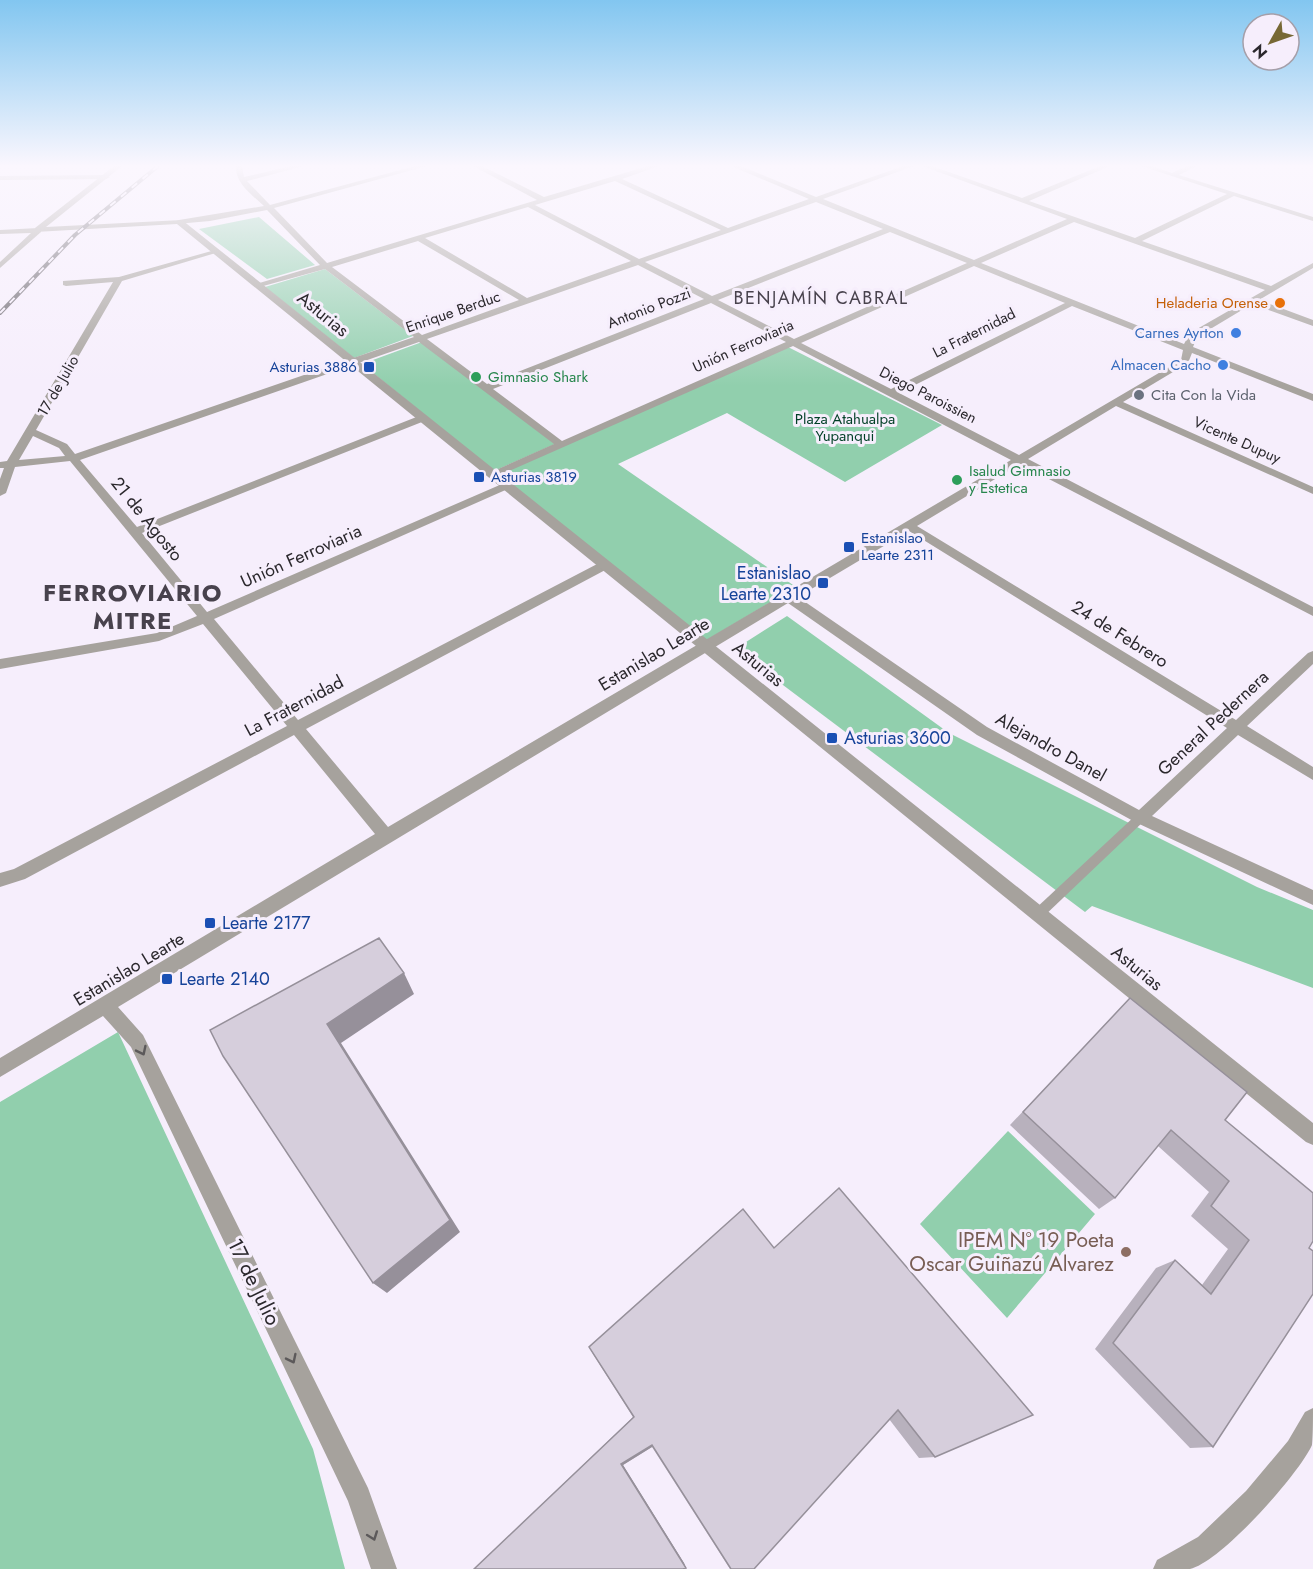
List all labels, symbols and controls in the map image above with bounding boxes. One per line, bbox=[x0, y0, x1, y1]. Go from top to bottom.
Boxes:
north arrow bbox=[1241, 12, 1301, 72]
text: N bbox=[1247, 39, 1273, 64]
street label: Antonio Pozzi bbox=[604, 282, 694, 334]
street label: Asturias bbox=[292, 285, 354, 343]
district label: BENJAMÍN CABRAL bbox=[734, 285, 908, 311]
street label: Enrique Berduc bbox=[403, 286, 503, 338]
place label: Heladeria Orense bbox=[1156, 292, 1268, 314]
marker: Heladeria Orense bbox=[1273, 296, 1287, 310]
street label: La Fraternidad bbox=[929, 303, 1019, 363]
street label: Unión Ferroviaria bbox=[689, 314, 797, 378]
place label: Carnes Ayrton bbox=[1135, 322, 1224, 344]
marker: Carnes Ayrton bbox=[1229, 326, 1243, 340]
street label: 17 de Julio bbox=[32, 352, 84, 420]
place label: Almacen Cacho bbox=[1111, 354, 1211, 376]
place label: Asturias 3886 bbox=[270, 356, 357, 378]
marker: Almacen Cacho bbox=[1216, 358, 1230, 372]
marker: Asturias 3886 bbox=[362, 360, 376, 374]
street label: Diego Paroissien bbox=[875, 361, 981, 429]
place label: Gimnasio Shark bbox=[488, 366, 588, 388]
marker: Gimnasio Shark bbox=[469, 370, 483, 384]
place label: Cita Con la Vida bbox=[1151, 384, 1256, 406]
marker: Cita Con la Vida bbox=[1132, 388, 1146, 402]
park label: Plaza Atahualpa Yupanqui bbox=[795, 408, 895, 447]
street label: Vicente Dupuy bbox=[1190, 411, 1285, 469]
place label: Isalud Gimnasio y Estetica bbox=[969, 460, 1071, 499]
place label: Asturias 3819 bbox=[491, 466, 577, 488]
marker: Asturias 3819 bbox=[472, 470, 486, 484]
street label: 21 de Agosto bbox=[105, 471, 189, 567]
marker: Isalud Gimnasio y Estetica bbox=[950, 473, 964, 487]
street label: Unión Ferroviaria bbox=[236, 518, 366, 594]
place label: Estanislao Learte 2311 bbox=[861, 527, 934, 566]
marker: Estanislao Learte 2311 bbox=[842, 540, 856, 554]
place label: Estanislao Learte 2310 bbox=[721, 560, 811, 607]
district label: FERROVIARIO MITRE bbox=[43, 575, 223, 638]
marker: Estanislao Learte 2310 bbox=[816, 576, 830, 590]
street label: 24 de Febrero bbox=[1066, 594, 1174, 674]
street label: Estanislao Learte bbox=[594, 611, 714, 697]
street label: Asturias bbox=[727, 635, 789, 693]
street label: General Pedernera bbox=[1151, 664, 1275, 782]
street label: La Fraternidad bbox=[240, 669, 348, 743]
street label: Alejandro Danel bbox=[991, 706, 1111, 788]
place label: Asturias 3600 bbox=[844, 725, 951, 751]
marker: Asturias 3600 bbox=[825, 731, 839, 745]
place label: Learte 2177 bbox=[222, 910, 311, 936]
marker: Learte 2177 bbox=[203, 916, 217, 930]
street label: Estanislao Learte bbox=[69, 926, 189, 1012]
street label: Asturias bbox=[1106, 939, 1168, 997]
place label: Learte 2140 bbox=[179, 966, 270, 992]
marker: Learte 2140 bbox=[160, 972, 174, 986]
one-way arrow bbox=[134, 1045, 146, 1056]
place label: IPEM Nº 19 Poeta Oscar Guiñazú Alvarez bbox=[909, 1225, 1114, 1279]
street label: 17 de Julio bbox=[220, 1233, 288, 1331]
marker: IPEM Nº 19 Poeta Oscar Guiñazú Alvarez bbox=[1119, 1245, 1133, 1259]
one-way arrow bbox=[284, 1352, 296, 1363]
one-way arrow bbox=[365, 1530, 378, 1541]

